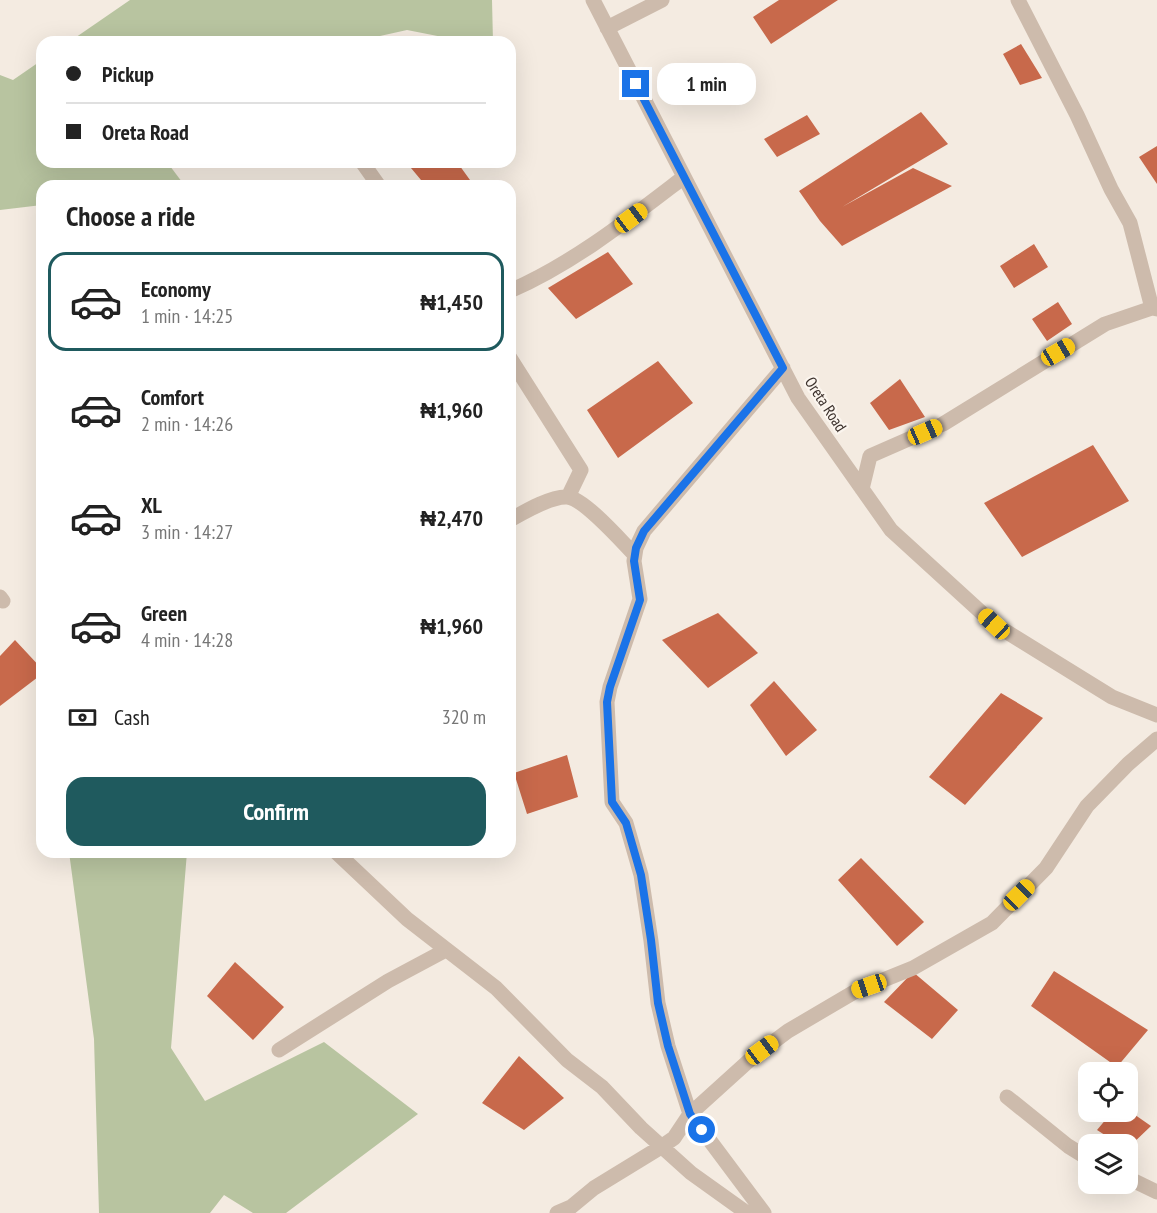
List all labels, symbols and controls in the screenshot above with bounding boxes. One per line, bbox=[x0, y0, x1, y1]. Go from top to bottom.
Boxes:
text: Pickup bbox=[102, 60, 154, 88]
callout: 1 min bbox=[657, 63, 756, 105]
route end bbox=[622, 70, 649, 97]
text: 1 min bbox=[686, 71, 727, 97]
text: Oreta Road bbox=[102, 118, 189, 146]
text: Choose a ride bbox=[66, 199, 195, 233]
car bbox=[611, 200, 651, 236]
icon: car bbox=[69, 275, 123, 329]
text: Economy bbox=[141, 275, 211, 303]
text: ₦1,450 bbox=[420, 288, 483, 316]
text: 1 min · 14:25 bbox=[141, 303, 233, 329]
car bbox=[1038, 335, 1078, 369]
street label: Oreta Road bbox=[801, 373, 851, 435]
icon: car bbox=[69, 383, 123, 437]
text: Comfort bbox=[141, 383, 204, 411]
text: ₦1,960 bbox=[420, 396, 483, 424]
text: 2 min · 14:26 bbox=[141, 411, 233, 437]
car bbox=[905, 416, 945, 448]
icon: car bbox=[69, 491, 123, 545]
text: XL bbox=[141, 491, 162, 519]
text: ₦2,470 bbox=[420, 504, 483, 532]
text: 3 min · 14:27 bbox=[141, 519, 233, 545]
icon: car bbox=[69, 599, 123, 653]
text: Green bbox=[141, 599, 187, 627]
car bbox=[975, 605, 1013, 643]
text: ₦1,960 bbox=[420, 612, 483, 640]
text: 4 min · 14:28 bbox=[141, 627, 233, 653]
icon: cash bbox=[66, 701, 99, 734]
text: Cash bbox=[114, 703, 150, 731]
text: 320 m bbox=[442, 704, 486, 730]
button: Confirm bbox=[66, 777, 486, 846]
car bbox=[1000, 876, 1038, 914]
car bbox=[849, 972, 889, 1000]
car bbox=[742, 1032, 782, 1068]
map controls bbox=[1078, 1062, 1138, 1194]
button: locate bbox=[1078, 1062, 1138, 1122]
route start bbox=[688, 1116, 715, 1143]
button: layers bbox=[1078, 1134, 1138, 1194]

